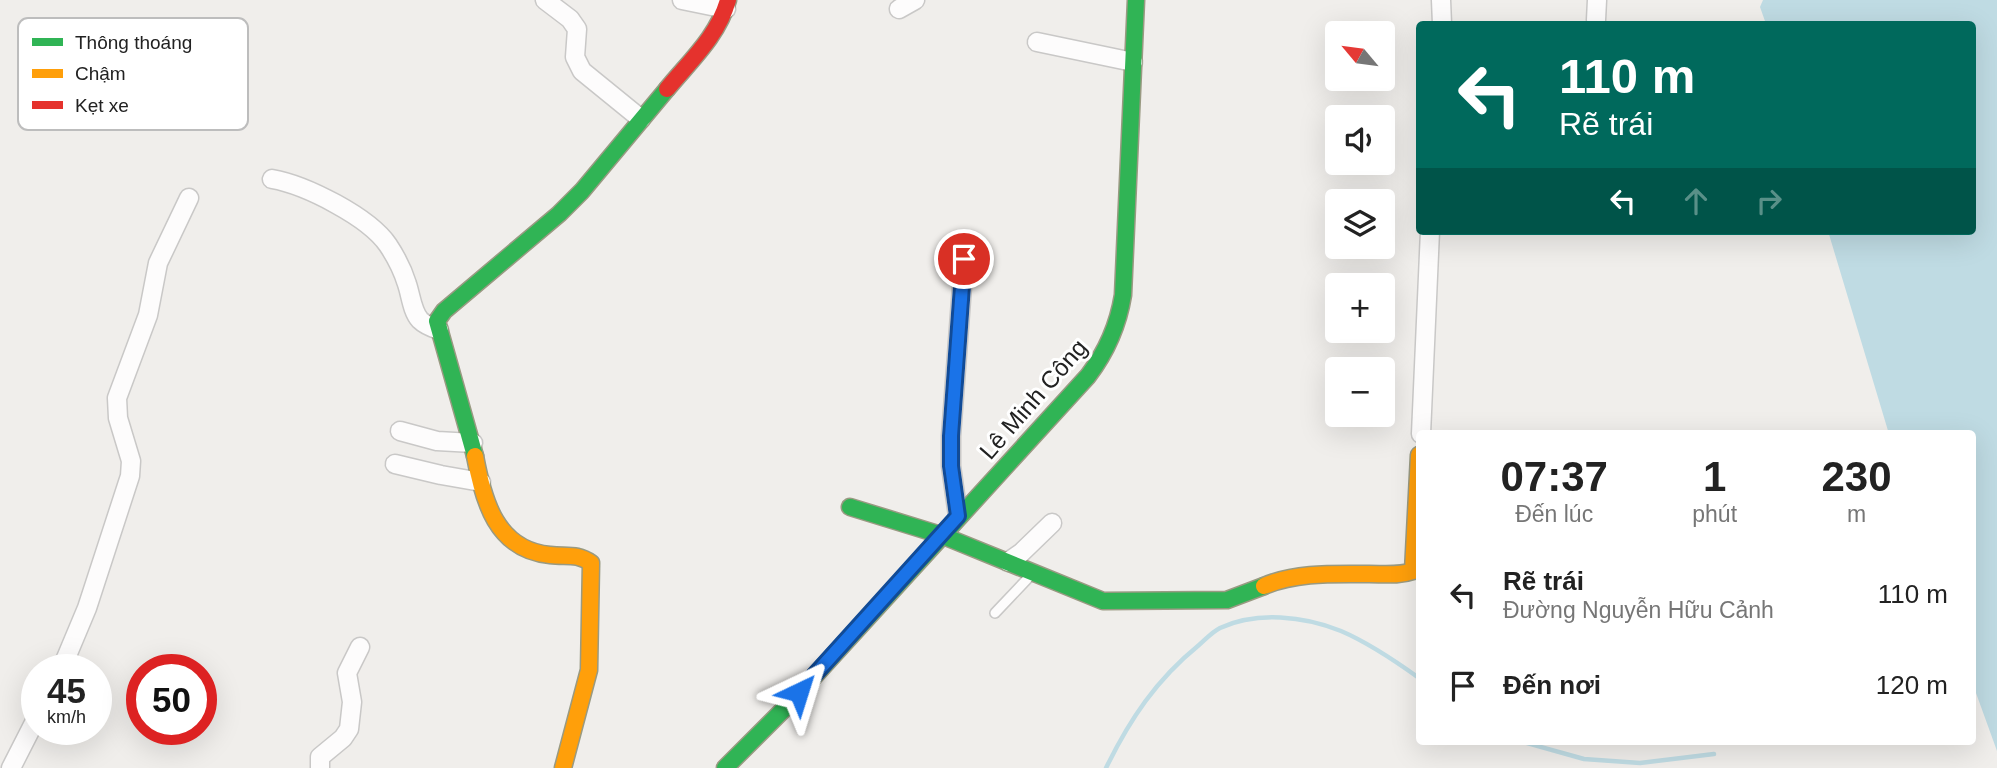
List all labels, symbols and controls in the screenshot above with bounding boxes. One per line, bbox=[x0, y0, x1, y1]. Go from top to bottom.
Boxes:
legend bbox=[18, 18, 248, 130]
north arrow bbox=[1325, 21, 1395, 91]
map controls bbox=[1325, 21, 1395, 427]
text: Thông thoáng bbox=[75, 32, 192, 53]
icon: left bbox=[1444, 49, 1535, 140]
text: 110 m bbox=[1559, 49, 1695, 103]
text: Chậm bbox=[75, 63, 126, 84]
text: Kẹt xe bbox=[75, 95, 129, 116]
button: sound bbox=[1325, 105, 1395, 175]
text: Rẽ trái bbox=[1559, 106, 1653, 142]
icon: left bbox=[1604, 182, 1642, 220]
icon: ahead bbox=[1677, 182, 1715, 220]
icon: right bbox=[1750, 182, 1788, 220]
button: layers bbox=[1325, 189, 1395, 259]
pin bbox=[934, 229, 994, 289]
icon: arrive bbox=[945, 240, 983, 278]
button: + bbox=[1325, 273, 1395, 343]
street label: Lê Minh Công bbox=[974, 334, 1092, 464]
button: − bbox=[1325, 357, 1395, 427]
text: 07:37 bbox=[1500, 453, 1608, 500]
text: 1 bbox=[1703, 453, 1726, 500]
text: 230 bbox=[1821, 453, 1892, 500]
text: Đến lúc bbox=[1515, 501, 1593, 527]
text: phút bbox=[1692, 501, 1737, 527]
text: m bbox=[1847, 501, 1866, 527]
text: Rẽ trái bbox=[1503, 566, 1584, 596]
icon: left bbox=[1444, 576, 1482, 614]
text: 110 m bbox=[1878, 579, 1948, 609]
text: Đường Nguyễn Hữu Cảnh bbox=[1503, 597, 1774, 623]
speed limit sign: 50 bbox=[126, 654, 217, 745]
position arrow bbox=[762, 655, 836, 729]
icon: arrive bbox=[1444, 667, 1482, 705]
text: Đến nơi bbox=[1503, 670, 1601, 700]
text: 120 m bbox=[1876, 670, 1948, 700]
text: 45 bbox=[47, 671, 86, 710]
text: km/h bbox=[47, 707, 86, 727]

